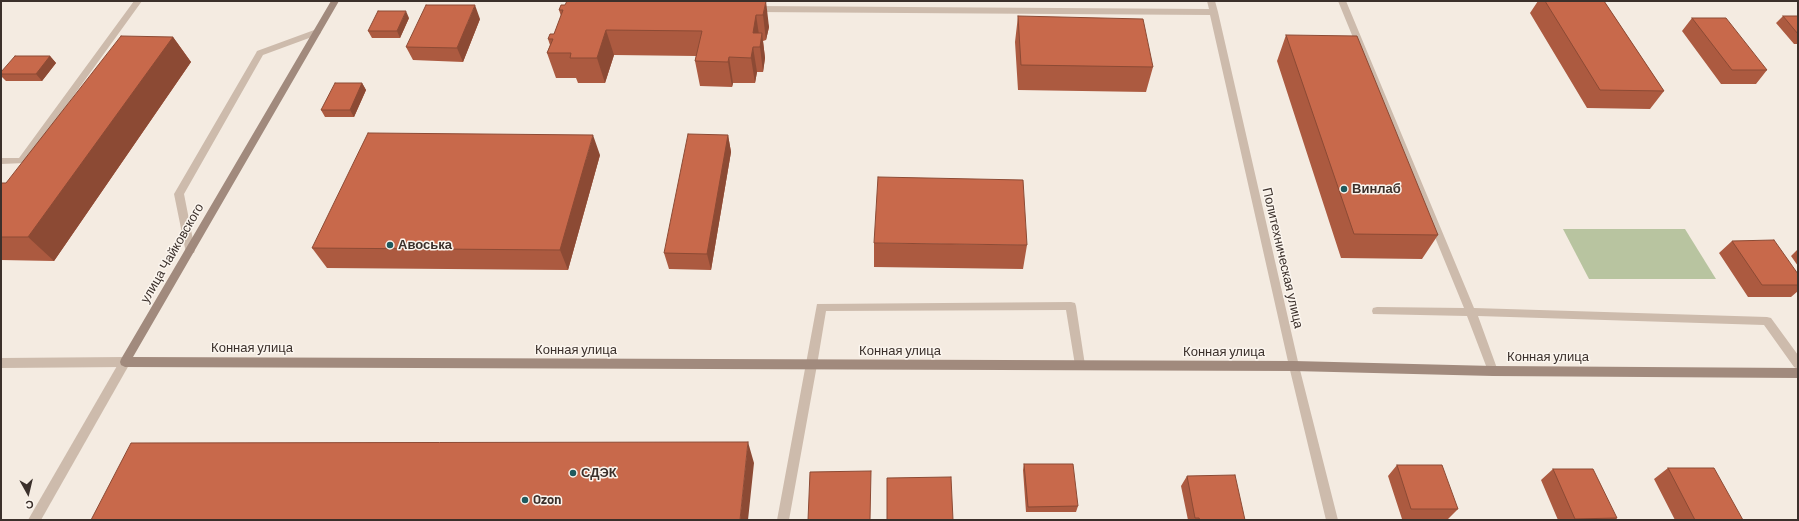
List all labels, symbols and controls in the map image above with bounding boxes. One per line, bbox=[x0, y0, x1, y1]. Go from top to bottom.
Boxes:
place label: Винлаб bbox=[1352, 181, 1401, 197]
marker: Винлаб bbox=[1339, 184, 1349, 194]
street label: Политехническая улица bbox=[1259, 186, 1307, 330]
street label: улица Чайковского bbox=[137, 200, 207, 306]
place label: Авоська bbox=[398, 237, 452, 253]
marker: Авоська bbox=[385, 240, 395, 250]
street label: Конная улица bbox=[211, 340, 293, 356]
street label: Конная улица bbox=[535, 342, 617, 358]
street label: Конная улица bbox=[859, 343, 941, 359]
street label: Конная улица bbox=[1183, 344, 1265, 360]
street label: Конная улица bbox=[1507, 349, 1589, 365]
place label: СДЭК bbox=[581, 465, 617, 481]
marker: СДЭК bbox=[568, 468, 578, 478]
north arrow bbox=[8, 473, 48, 513]
place label: Ozon bbox=[533, 492, 561, 508]
marker: Ozon bbox=[520, 495, 530, 505]
text: С bbox=[25, 498, 35, 512]

